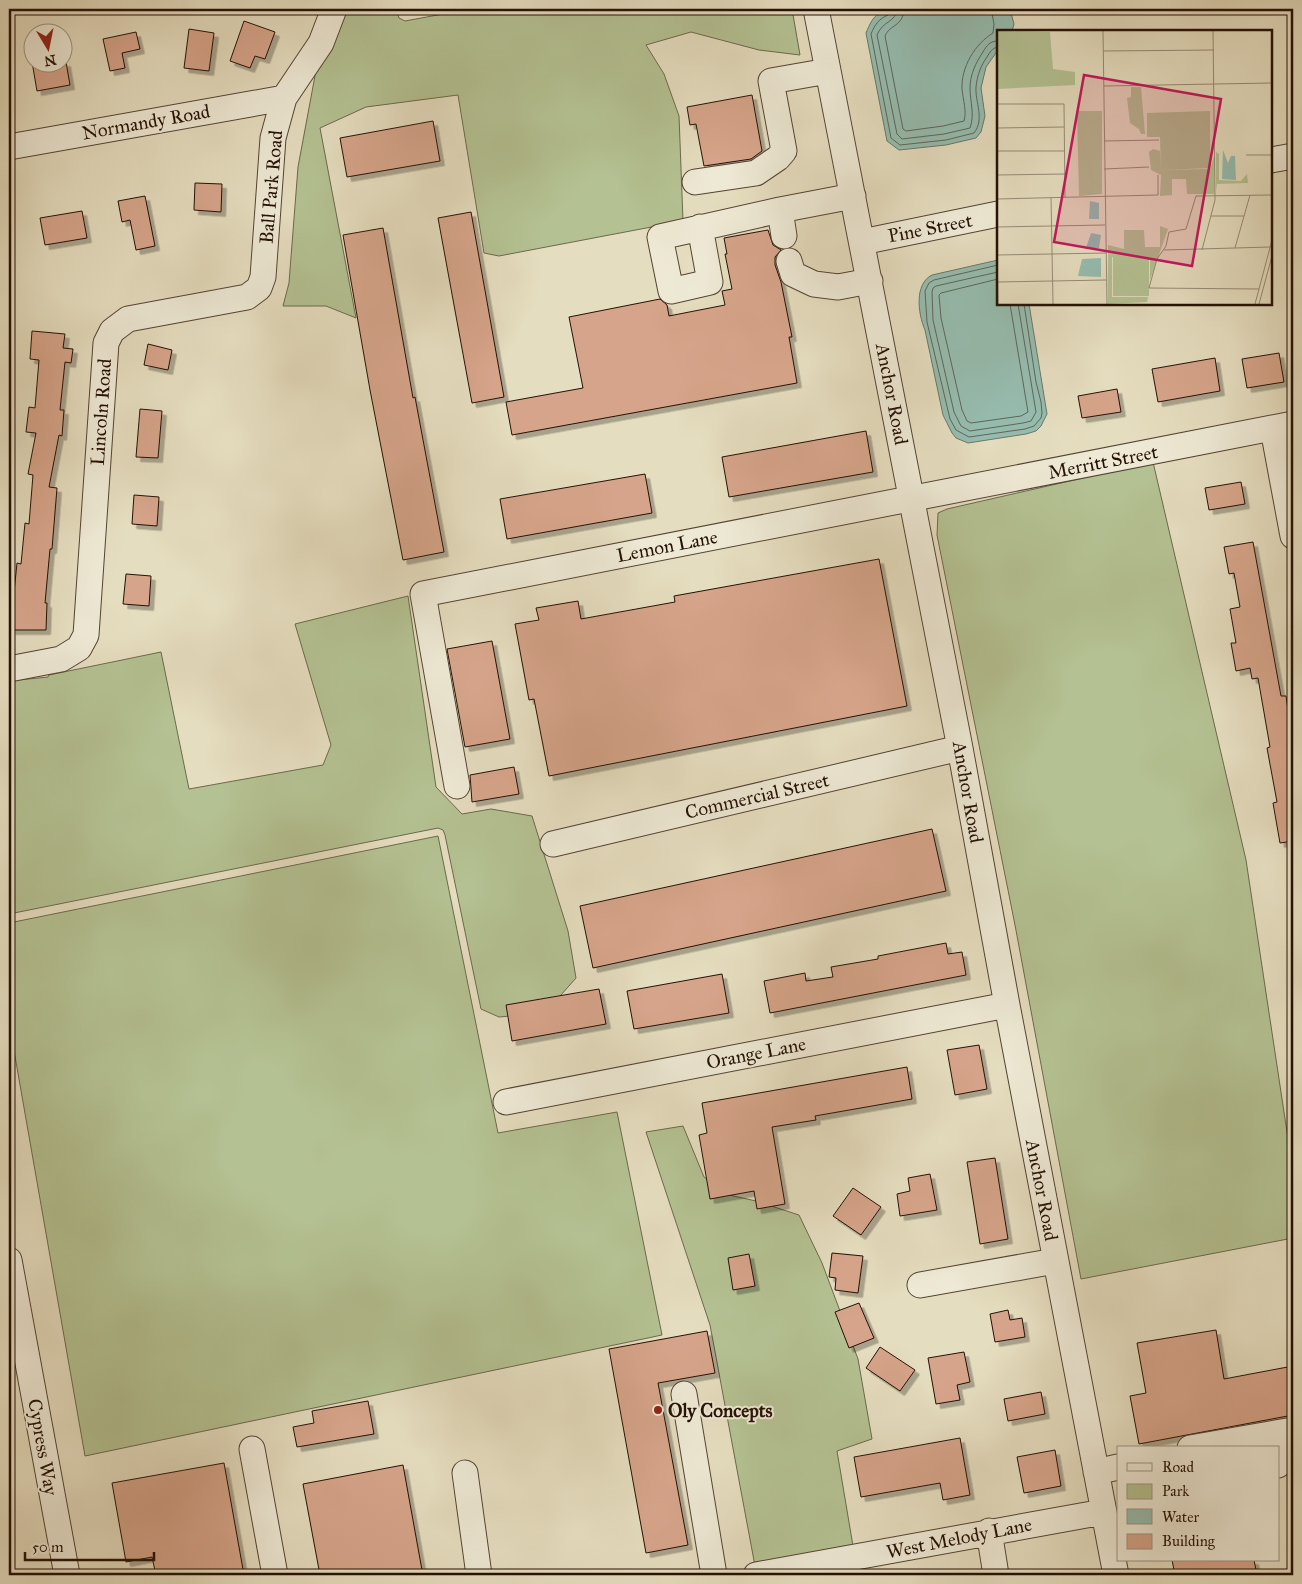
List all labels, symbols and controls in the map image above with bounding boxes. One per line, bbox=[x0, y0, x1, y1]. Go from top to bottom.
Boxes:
north arrow bbox=[22, 22, 72, 72]
inset map bbox=[997, 30, 1272, 305]
text: N bbox=[43, 51, 57, 70]
street label: Normandy Road bbox=[80, 99, 212, 145]
street label: Ball Park Road bbox=[255, 129, 287, 245]
street label: Pine Street bbox=[886, 208, 974, 247]
street label: Anchor Road bbox=[871, 340, 913, 447]
street label: Lincoln Road bbox=[86, 357, 116, 466]
street label: Merritt Street bbox=[1046, 440, 1160, 484]
street label: Lemon Lane bbox=[615, 525, 719, 567]
street label: Anchor Road bbox=[948, 738, 988, 845]
street label: Commercial Street bbox=[683, 768, 832, 824]
street label: Orange Lane bbox=[704, 1032, 808, 1075]
street label: Anchor Road bbox=[1021, 1136, 1063, 1243]
street label: Cypress Way bbox=[23, 1397, 63, 1498]
place label: Oly Concepts bbox=[668, 1399, 772, 1423]
marker: Oly Concepts bbox=[652, 1404, 664, 1416]
legend bbox=[1117, 1446, 1280, 1562]
text: Road bbox=[1162, 1458, 1194, 1476]
text: Park bbox=[1162, 1482, 1189, 1500]
text: Water bbox=[1162, 1508, 1199, 1526]
street label: West Melody Lane bbox=[884, 1513, 1034, 1563]
scale bar bbox=[25, 1529, 154, 1561]
text: Building bbox=[1162, 1532, 1216, 1550]
text: 50 m bbox=[32, 1538, 64, 1556]

